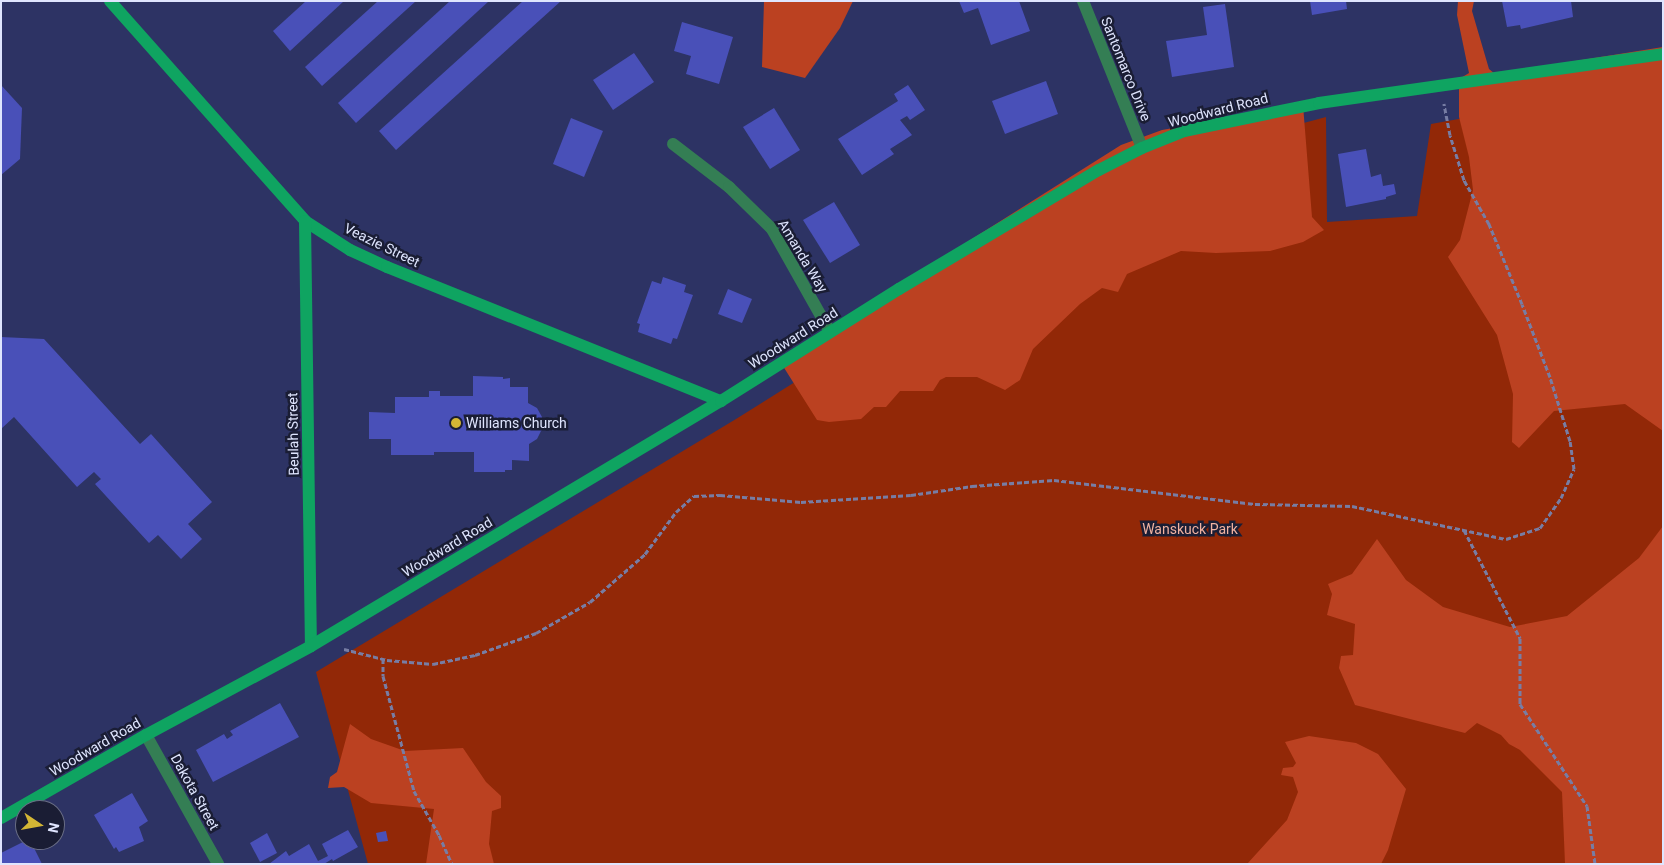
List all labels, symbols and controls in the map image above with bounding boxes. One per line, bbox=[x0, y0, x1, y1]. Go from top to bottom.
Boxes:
street label: Santomarco Drive bbox=[1097, 14, 1155, 124]
street label: Woodward Road bbox=[1166, 89, 1270, 131]
street label: Amanda Way bbox=[775, 216, 831, 296]
street label: Veazie Street bbox=[342, 220, 422, 270]
street label: Woodward Road bbox=[745, 304, 841, 372]
street label: Beulah Street bbox=[284, 392, 302, 476]
place label: Williams Church bbox=[466, 415, 567, 431]
marker: Williams Church bbox=[450, 417, 462, 429]
street label: Woodward Road bbox=[399, 513, 495, 581]
park label: Wanskuck Park bbox=[1142, 521, 1238, 537]
street label: Woodward Road bbox=[46, 714, 144, 780]
street label: Dakota Street bbox=[167, 751, 223, 833]
north arrow bbox=[15, 800, 65, 850]
text: N bbox=[45, 821, 63, 834]

